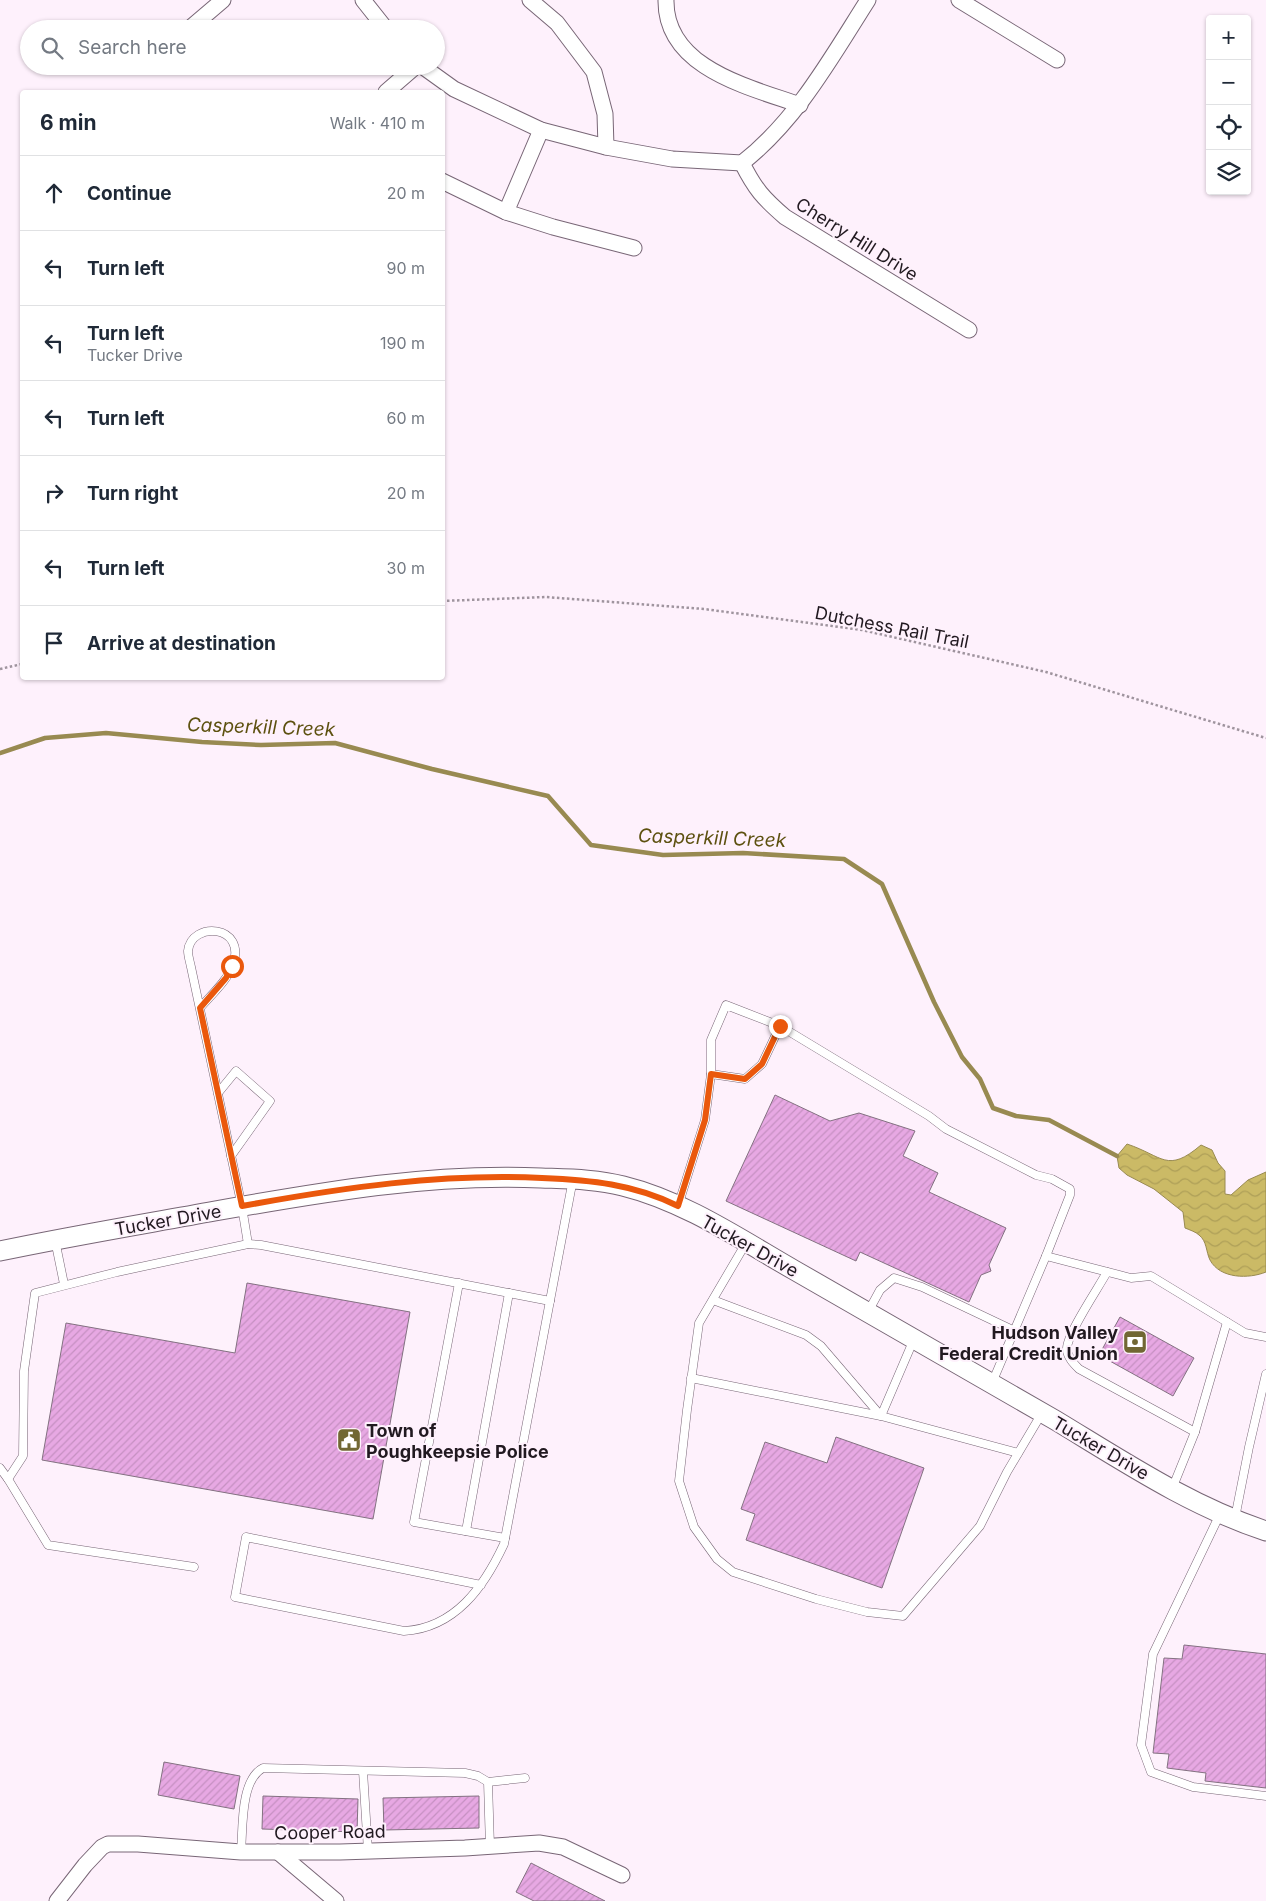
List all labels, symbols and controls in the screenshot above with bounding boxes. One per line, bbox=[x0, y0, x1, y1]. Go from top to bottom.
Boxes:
map controls bbox=[1206, 15, 1251, 195]
button: + bbox=[1206, 15, 1251, 60]
search box bbox=[20, 20, 445, 75]
icon: search bbox=[38, 34, 66, 62]
text: Search here bbox=[78, 36, 187, 59]
button: − bbox=[1206, 60, 1251, 105]
button: locate bbox=[1206, 105, 1251, 150]
text: 6 min bbox=[40, 110, 97, 135]
text: Walk · 410 m bbox=[330, 113, 425, 133]
button: layers bbox=[1206, 150, 1251, 195]
icon: ahead bbox=[40, 179, 68, 207]
text: Continue bbox=[87, 182, 172, 205]
text: 20 m bbox=[387, 183, 425, 203]
street label: Cherry Hill Drive bbox=[792, 193, 922, 285]
icon: left bbox=[40, 254, 68, 282]
text: Turn left bbox=[87, 257, 165, 280]
text: 90 m bbox=[386, 258, 425, 278]
text: Turn left bbox=[87, 322, 165, 345]
icon: left bbox=[40, 329, 68, 357]
text: 190 m bbox=[380, 333, 425, 353]
text: Tucker Drive bbox=[87, 345, 183, 365]
icon: left bbox=[40, 404, 68, 432]
text: Turn left bbox=[87, 407, 165, 430]
text: 60 m bbox=[386, 408, 425, 428]
icon: right bbox=[40, 479, 68, 507]
text: Turn right bbox=[87, 482, 178, 505]
text: 20 m bbox=[387, 483, 425, 503]
icon: left bbox=[40, 554, 68, 582]
text: Turn left bbox=[87, 557, 165, 580]
text: 30 m bbox=[387, 558, 425, 578]
street label: Dutchess Rail Trail bbox=[813, 602, 971, 652]
icon: arrive bbox=[40, 629, 68, 657]
text: Arrive at destination bbox=[87, 632, 276, 655]
water label: Casperkill Creek bbox=[187, 713, 336, 741]
water label: Casperkill Creek bbox=[638, 824, 787, 852]
route start bbox=[221, 955, 244, 978]
route end bbox=[769, 1015, 792, 1038]
street label: Tucker Drive bbox=[113, 1200, 223, 1240]
street label: Tucker Drive bbox=[698, 1211, 802, 1281]
place label: Hudson Valley Federal Credit Union bbox=[939, 1322, 1118, 1364]
bank icon: Hudson Valley Federal Credit Union bbox=[1122, 1329, 1148, 1355]
street label: Tucker Drive bbox=[1049, 1412, 1153, 1484]
place label: Town of Poughkeepsie Police bbox=[366, 1420, 549, 1462]
public building icon: Town of Poughkeepsie Police bbox=[336, 1427, 362, 1453]
street label: Cooper Road bbox=[274, 1821, 386, 1843]

